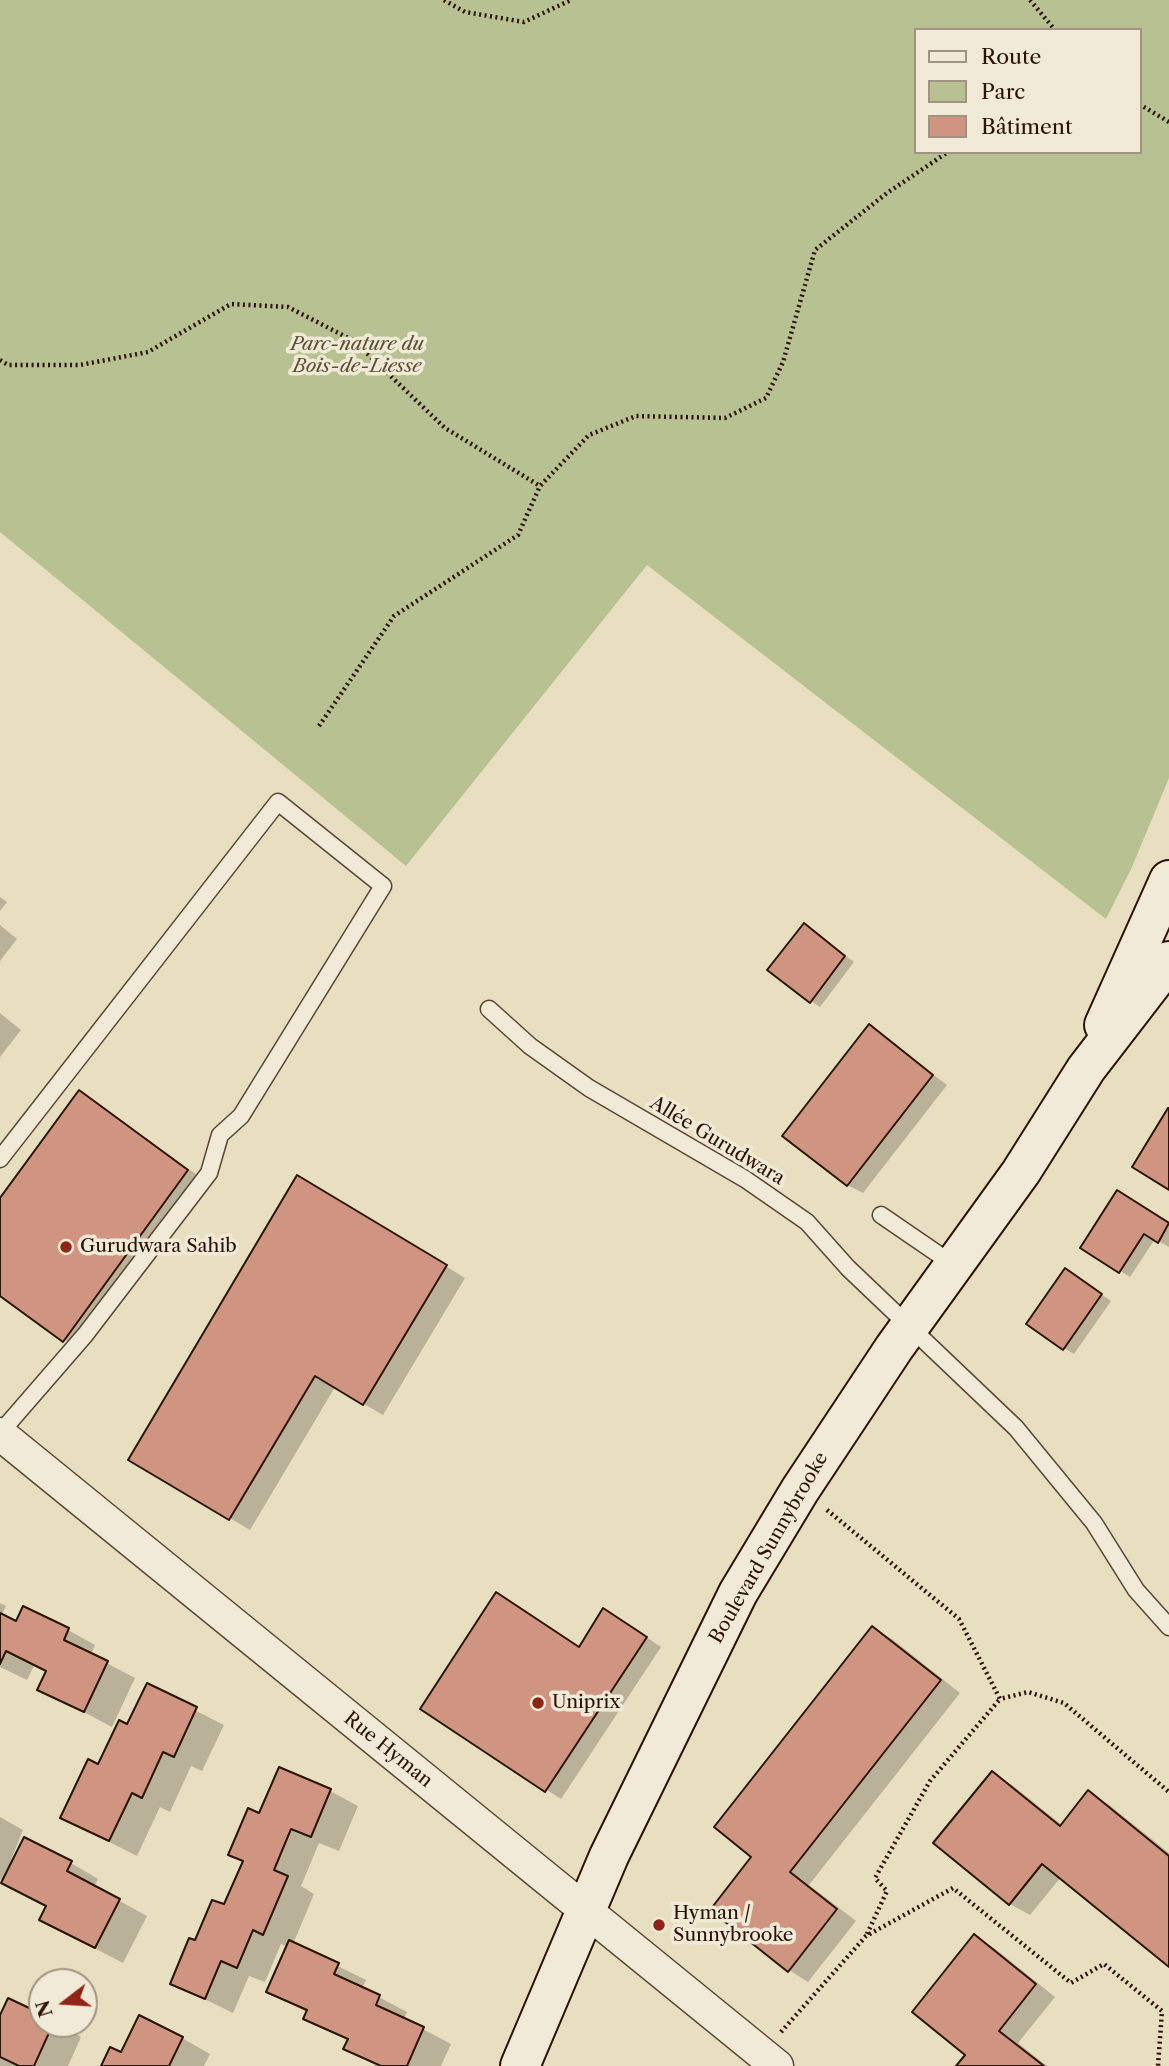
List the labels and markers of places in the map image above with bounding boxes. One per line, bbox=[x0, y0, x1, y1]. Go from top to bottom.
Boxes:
place label: Gurudwara Sahib bbox=[80, 1236, 237, 1258]
marker: Gurudwara Sahib bbox=[58, 1239, 74, 1255]
place label: Uniprix bbox=[552, 1692, 620, 1714]
marker: Uniprix bbox=[530, 1695, 546, 1711]
place label: Hyman / Sunnybrooke bbox=[673, 1903, 793, 1947]
marker: Hyman / Sunnybrooke bbox=[651, 1917, 667, 1933]

